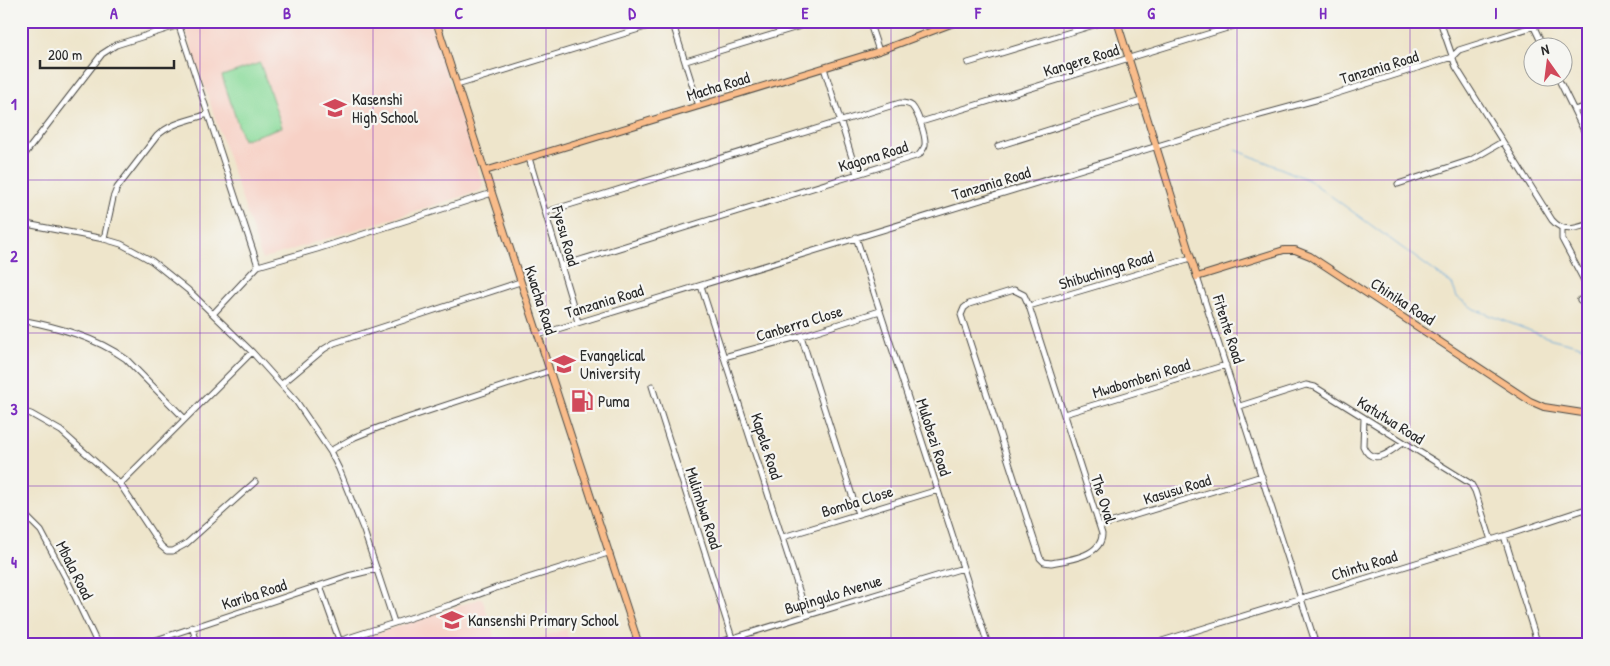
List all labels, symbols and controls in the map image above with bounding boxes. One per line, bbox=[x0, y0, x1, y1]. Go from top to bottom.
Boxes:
text: A bbox=[110, 2, 118, 24]
text: B bbox=[283, 2, 291, 24]
text: C bbox=[455, 2, 464, 24]
text: D bbox=[628, 2, 636, 24]
text: E bbox=[801, 2, 809, 24]
text: F bbox=[974, 2, 982, 24]
text: G bbox=[1147, 2, 1155, 24]
text: H bbox=[1319, 2, 1327, 24]
text: I bbox=[1494, 2, 1498, 24]
scale bar bbox=[40, 38, 174, 70]
street label: Kangere Road bbox=[1041, 38, 1121, 82]
north arrow bbox=[1522, 38, 1572, 88]
text: N bbox=[1539, 39, 1551, 59]
text: 200 m bbox=[48, 44, 82, 65]
street label: Tanzania Road bbox=[1337, 45, 1421, 89]
street label: Macha Road bbox=[684, 66, 752, 106]
place label: Kasenshi High School bbox=[352, 88, 419, 128]
text: 1 bbox=[11, 93, 17, 115]
school or university icon: Kasenshi High School bbox=[322, 95, 348, 121]
street label: Kagona Road bbox=[836, 135, 910, 177]
street label: Tanzania Road bbox=[949, 161, 1033, 205]
street label: Fyesu Road bbox=[547, 202, 585, 269]
text: 2 bbox=[10, 245, 18, 267]
street label: Shibuchinga Road bbox=[1056, 245, 1156, 295]
street label: Kwacha Road bbox=[520, 263, 562, 337]
street label: Chinika Road bbox=[1367, 272, 1439, 330]
street label: Tanzania Road bbox=[562, 279, 646, 323]
street label: Fitente Road bbox=[1207, 291, 1250, 366]
street label: Canberra Close bbox=[753, 299, 846, 347]
place label: Evangelical University bbox=[580, 344, 646, 384]
school or university icon: Evangelical University bbox=[551, 351, 577, 377]
street label: Mwabombeni Road bbox=[1090, 353, 1192, 403]
fuel station icon: Puma bbox=[569, 388, 595, 414]
place label: Puma bbox=[598, 390, 629, 412]
street label: Katutwa Road bbox=[1353, 391, 1429, 449]
street label: Mulobezi Road bbox=[911, 396, 957, 478]
text: 3 bbox=[10, 398, 18, 420]
street label: Kapele Road bbox=[746, 410, 788, 482]
street label: Mulimbwa Road bbox=[680, 464, 728, 552]
street label: Kasusu Road bbox=[1140, 468, 1214, 510]
street label: The Oval bbox=[1086, 472, 1122, 527]
street label: Bomba Close bbox=[818, 479, 896, 522]
street label: Mbala Road bbox=[51, 537, 99, 603]
street label: Chintu Road bbox=[1328, 545, 1400, 585]
text: 4 bbox=[11, 551, 17, 573]
street label: Bupingulo Avenue bbox=[782, 569, 885, 619]
street label: Kariba Road bbox=[219, 573, 289, 615]
school or university icon: Kansenshi Primary School bbox=[439, 607, 465, 633]
place label: Kansenshi Primary School bbox=[468, 609, 619, 631]

